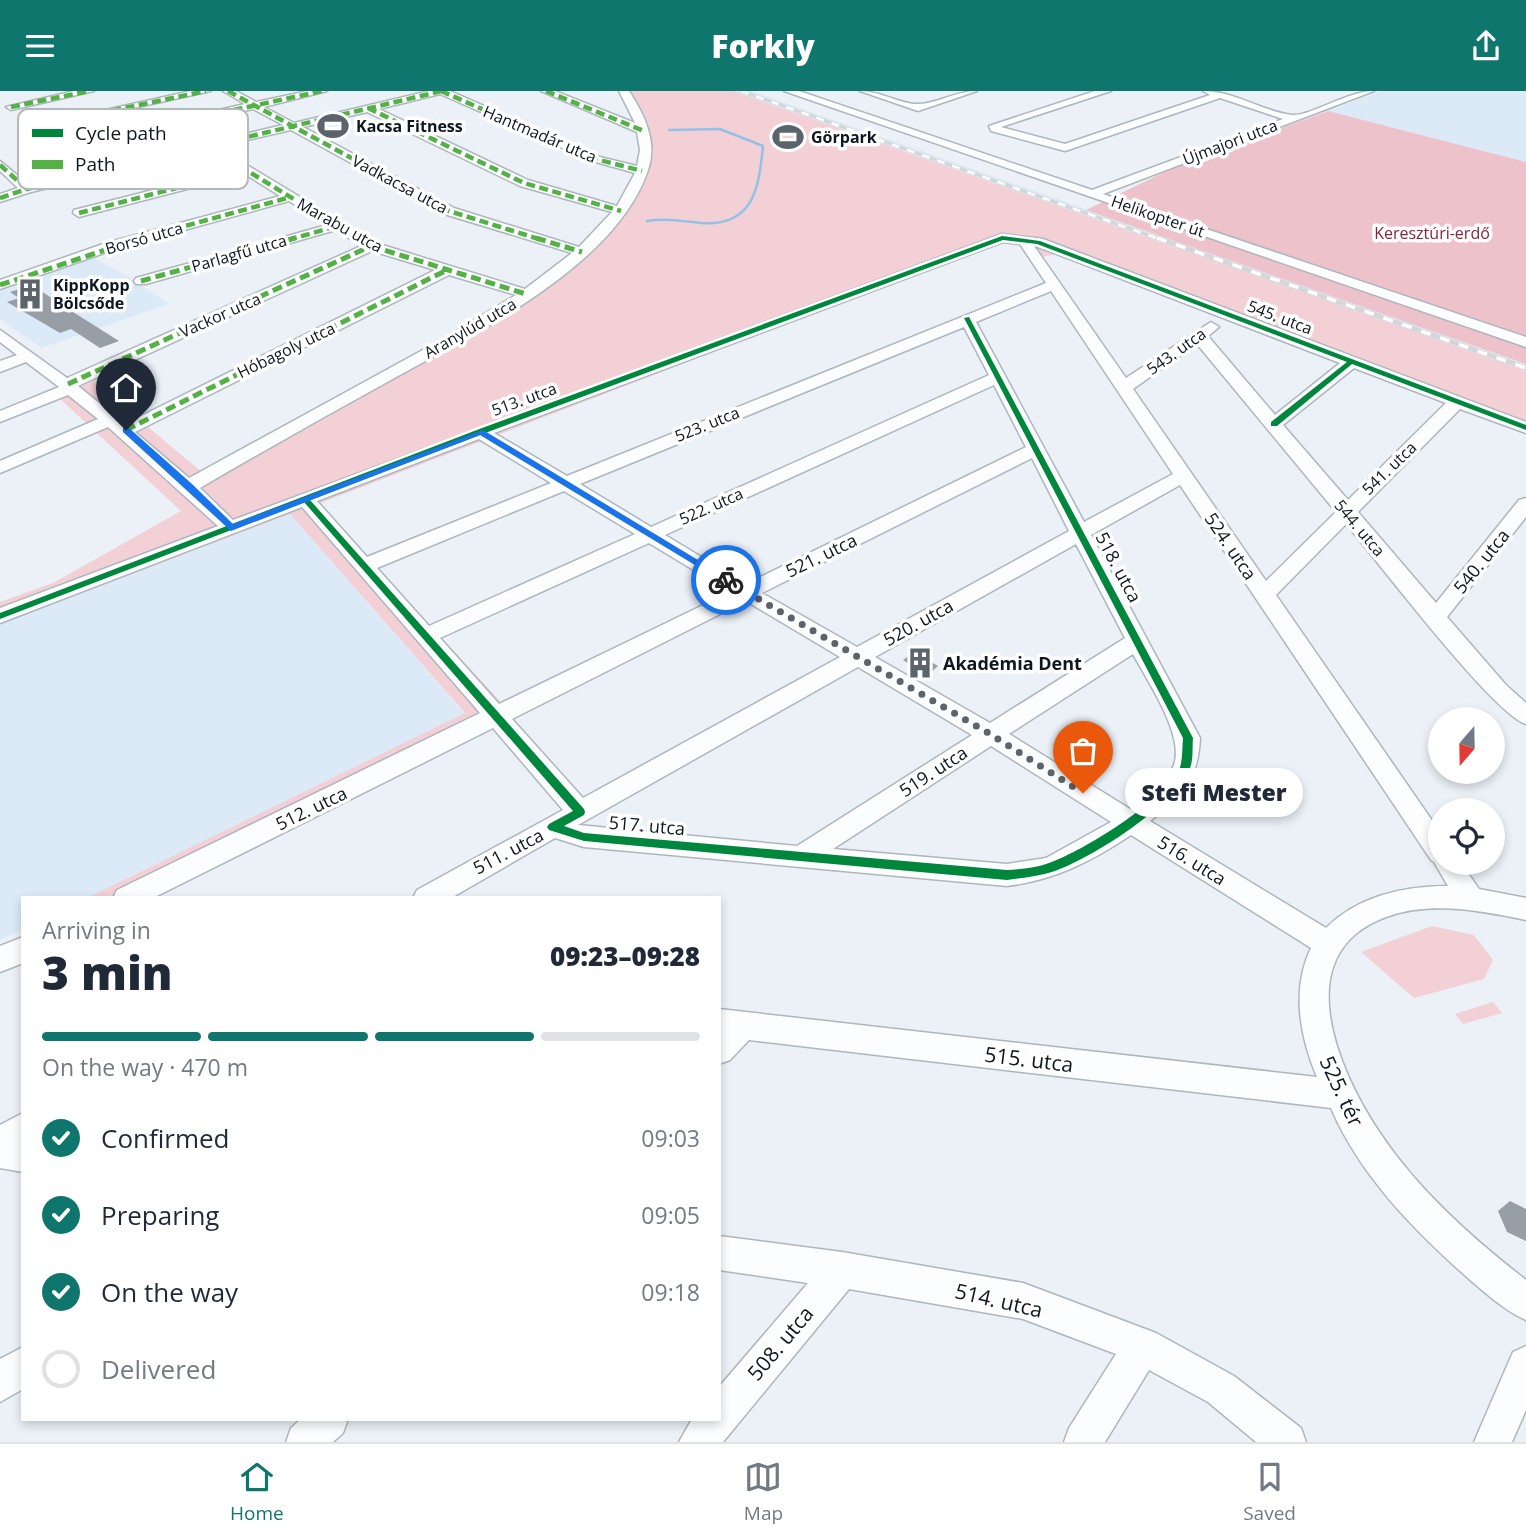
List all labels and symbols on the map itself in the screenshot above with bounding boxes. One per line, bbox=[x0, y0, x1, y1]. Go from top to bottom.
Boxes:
street label: Hantmadár utca bbox=[480, 100, 600, 168]
legend bbox=[18, 109, 248, 189]
sports icon: Kacsa Fitness bbox=[316, 109, 350, 143]
street label: Újmajori utca bbox=[1179, 114, 1281, 170]
place label: Kacsa Fitness bbox=[356, 115, 463, 137]
text: Cycle path bbox=[75, 120, 167, 146]
sports icon: Görpark bbox=[771, 120, 805, 154]
place label: Görpark bbox=[811, 126, 877, 148]
street label: Vadkacsa utca bbox=[348, 149, 452, 219]
text: Path bbox=[75, 151, 115, 177]
street label: Helikopter út bbox=[1108, 190, 1208, 242]
street label: Marabu utca bbox=[293, 192, 387, 258]
street label: Borsó utca bbox=[103, 216, 185, 260]
park label: Keresztúri-erdő bbox=[1374, 222, 1490, 244]
street label: Parlagfű utca bbox=[189, 229, 289, 277]
place label: KippKopp Bölcsőde bbox=[53, 274, 130, 314]
building icon: KippKopp Bölcsőde bbox=[13, 277, 47, 311]
street label: Vackor utca bbox=[176, 287, 264, 343]
street label: Aranylúd utca bbox=[420, 293, 520, 363]
street label: 545. utca bbox=[1244, 295, 1316, 339]
street label: Hóbagoly utca bbox=[233, 317, 339, 383]
street label: 543. utca bbox=[1142, 323, 1210, 379]
pin bbox=[96, 358, 156, 430]
street label: 513. utca bbox=[488, 377, 560, 421]
street label: 523. utca bbox=[671, 401, 743, 447]
street label: 541. utca bbox=[1357, 437, 1421, 499]
street label: 522. utca bbox=[676, 482, 746, 530]
street label: 544. utca bbox=[1330, 495, 1390, 561]
street label: 524. utca bbox=[1200, 508, 1262, 584]
street label: 540. utca bbox=[1448, 524, 1514, 598]
street label: 521. utca bbox=[781, 527, 861, 583]
street label: 518. utca bbox=[1090, 528, 1148, 606]
courier bbox=[691, 545, 761, 615]
street label: 520. utca bbox=[879, 593, 957, 651]
building icon: Akadémia Dent bbox=[903, 646, 937, 680]
place label: Akadémia Dent bbox=[943, 651, 1082, 675]
north arrow bbox=[1428, 707, 1505, 784]
pin bbox=[1053, 721, 1113, 793]
street label: 519. utca bbox=[894, 740, 972, 802]
callout: Stefi Mester bbox=[1125, 769, 1304, 817]
street label: 512. utca bbox=[271, 780, 351, 836]
street label: 517. utca bbox=[608, 810, 686, 840]
street label: 511. utca bbox=[469, 822, 547, 880]
street label: 516. utca bbox=[1153, 830, 1231, 890]
street label: 515. utca bbox=[983, 1040, 1075, 1078]
street label: 525. tér bbox=[1313, 1051, 1371, 1131]
street label: 514. utca bbox=[952, 1276, 1046, 1324]
street label: 508. utca bbox=[741, 1300, 819, 1386]

